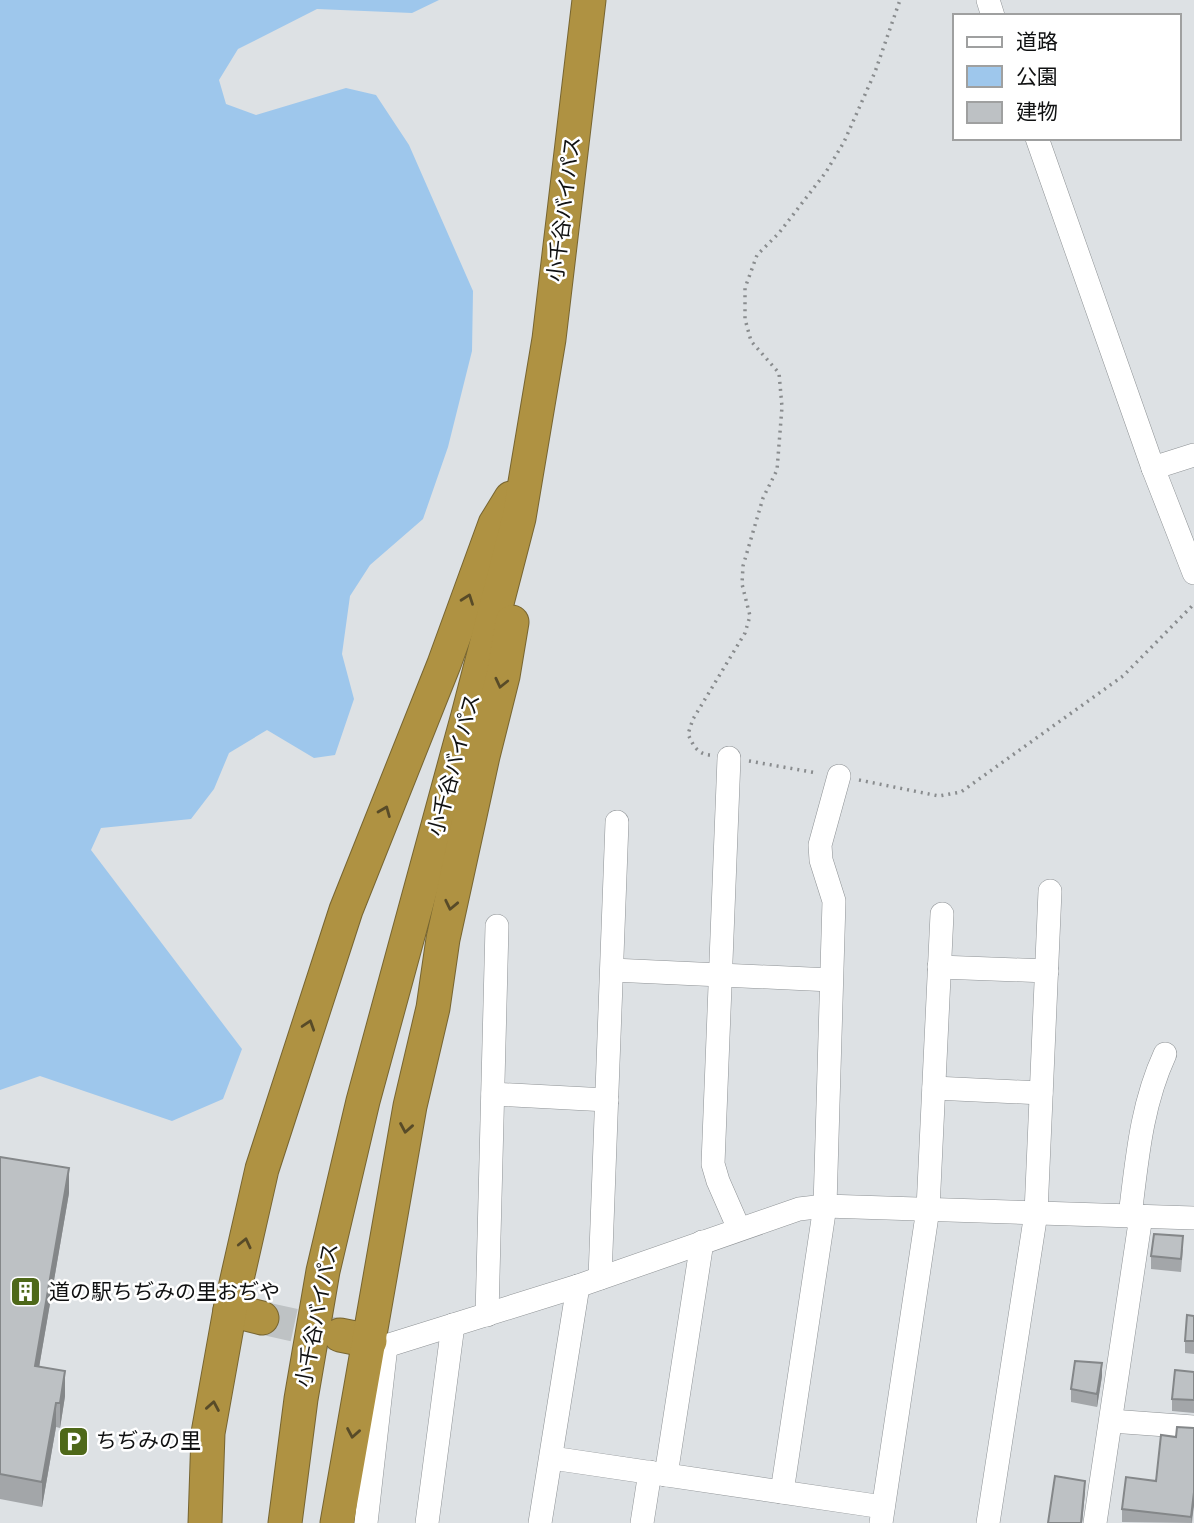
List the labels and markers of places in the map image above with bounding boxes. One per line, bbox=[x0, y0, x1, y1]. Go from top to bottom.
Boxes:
building icon: 道の駅ちぢみの里おぢや bbox=[9, 1275, 43, 1309]
place label: 道の駅ちぢみの里おぢや bbox=[49, 1275, 280, 1307]
parking icon: ちぢみの里 bbox=[56, 1424, 90, 1458]
place label: ちぢみの里 bbox=[96, 1424, 201, 1456]

